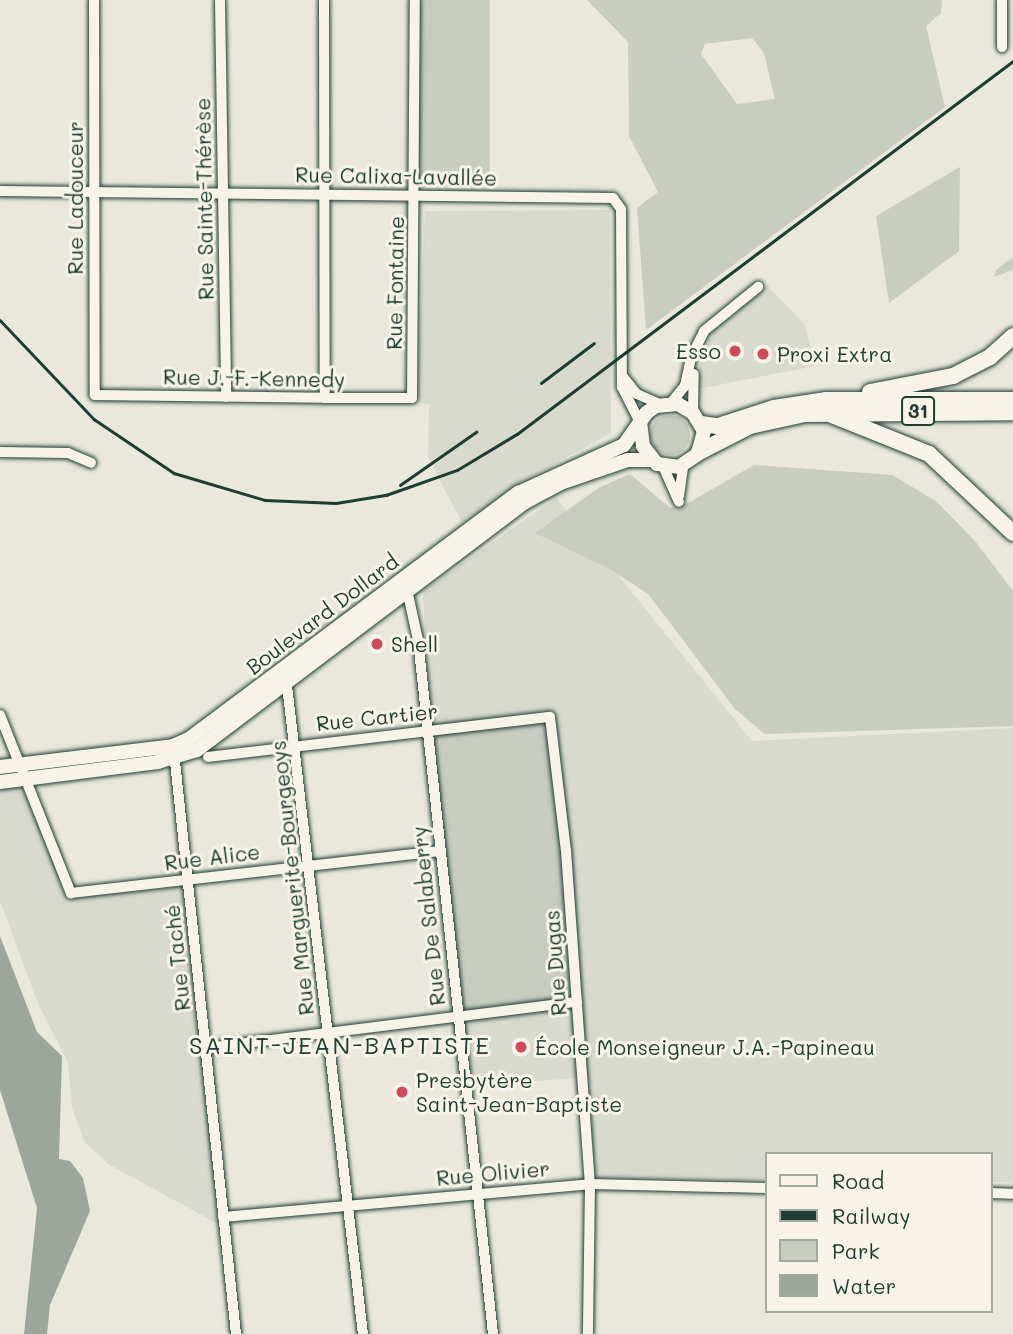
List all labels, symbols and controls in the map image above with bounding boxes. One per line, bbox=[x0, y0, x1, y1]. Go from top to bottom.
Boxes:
street label: Rue Sainte-Thérèse bbox=[190, 98, 218, 300]
street label: Rue Ladouceur bbox=[62, 121, 88, 275]
street label: Rue Calixa-Lavallée bbox=[295, 162, 497, 190]
street label: Rue Fontaine bbox=[381, 216, 409, 350]
place label: Esso bbox=[676, 338, 721, 364]
place label: Proxi Extra bbox=[777, 341, 892, 367]
marker: Esso bbox=[727, 343, 743, 359]
marker: Proxi Extra bbox=[755, 346, 771, 362]
street label: Rue J.-F.-Kennedy bbox=[163, 364, 345, 392]
road number: 31 bbox=[900, 396, 936, 426]
street label: Boulevard Dollard bbox=[241, 548, 403, 680]
place label: Shell bbox=[391, 631, 438, 657]
marker: Shell bbox=[369, 636, 385, 652]
street label: Rue Cartier bbox=[315, 698, 439, 736]
street label: Rue Marguerite-Bourgeoys bbox=[265, 739, 319, 1017]
street label: Rue De Salaberry bbox=[406, 825, 450, 1007]
street label: Rue Alice bbox=[163, 839, 261, 875]
street label: Rue Taché bbox=[159, 904, 195, 1012]
street label: Rue Dugas bbox=[539, 909, 571, 1017]
district label: SAINT-JEAN-BAPTISTE bbox=[191, 1031, 489, 1059]
place label: École Monseigneur J.A.-Papineau bbox=[535, 1034, 875, 1060]
marker: École Monseigneur J.A.-Papineau bbox=[513, 1039, 529, 1055]
place label: Presbytère Saint-Jean-Baptiste bbox=[416, 1067, 622, 1117]
marker: Presbytère Saint-Jean-Baptiste bbox=[394, 1084, 410, 1100]
legend bbox=[764, 1152, 992, 1313]
street label: Rue Olivier bbox=[435, 1155, 551, 1191]
text: Road bbox=[832, 1167, 884, 1194]
text: Railway bbox=[832, 1202, 911, 1229]
text: Park bbox=[832, 1237, 880, 1264]
text: Water bbox=[832, 1272, 896, 1299]

